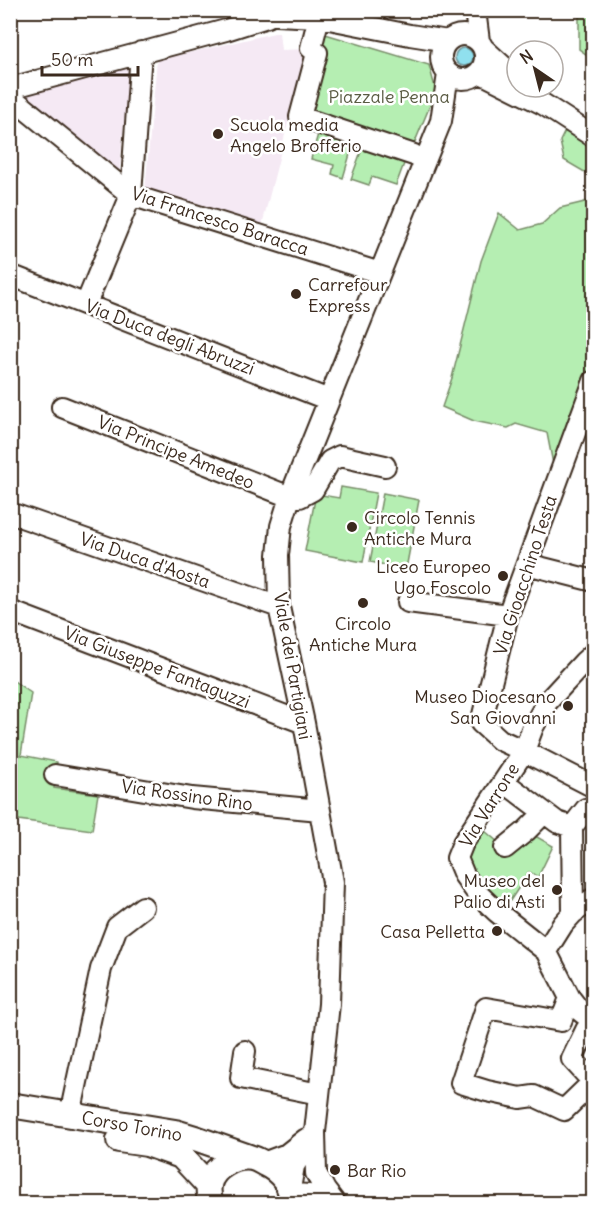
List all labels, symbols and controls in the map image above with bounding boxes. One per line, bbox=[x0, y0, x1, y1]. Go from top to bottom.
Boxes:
scale bar bbox=[42, 39, 138, 77]
north arrow bbox=[505, 39, 565, 99]
text: N bbox=[516, 45, 537, 68]
text: 50 m bbox=[51, 48, 93, 71]
park label: Piazzale Penna bbox=[328, 85, 450, 108]
place label: Scuola media Angelo Brofferio bbox=[230, 113, 362, 157]
marker: Scuola media Angelo Brofferio bbox=[211, 127, 225, 141]
street label: Via Francesco Baracca bbox=[128, 181, 312, 261]
place label: Carrefour Express bbox=[308, 273, 388, 317]
marker: Carrefour Express bbox=[289, 287, 303, 301]
street label: Via Duca degli Abruzzi bbox=[82, 294, 258, 380]
street label: Via Principe Amedeo bbox=[94, 410, 258, 494]
street label: Via Gioacchino Testa bbox=[488, 492, 562, 658]
place label: Circolo Tennis Antiche Mura bbox=[364, 506, 476, 550]
marker: Circolo Tennis Antiche Mura bbox=[345, 520, 359, 534]
street label: Via Duca d'Aosta bbox=[77, 527, 213, 593]
place label: Liceo Europeo Ugo Foscolo bbox=[376, 555, 491, 599]
marker: Liceo Europeo Ugo Foscolo bbox=[496, 569, 510, 583]
street label: Viale dei Partigiani bbox=[269, 591, 317, 741]
marker: Circolo Antiche Mura bbox=[356, 596, 370, 610]
place label: Circolo Antiche Mura bbox=[309, 612, 417, 656]
street label: Via Giuseppe Fantaguzzi bbox=[61, 621, 253, 713]
place label: Museo Diocesano San Giovanni bbox=[414, 685, 556, 729]
marker: Museo Diocesano San Giovanni bbox=[561, 699, 575, 713]
street label: Via Varrone bbox=[454, 758, 524, 852]
street label: Via Rossino Rino bbox=[120, 774, 254, 816]
place label: Museo del Palio di Asti bbox=[453, 869, 545, 913]
marker: Museo del Palio di Asti bbox=[550, 883, 564, 897]
place label: Casa Pelletta bbox=[380, 920, 485, 943]
marker: Casa Pelletta bbox=[490, 924, 504, 938]
street label: Corso Torino bbox=[80, 1106, 184, 1146]
place label: Bar Rio bbox=[347, 1159, 406, 1182]
marker: Bar Rio bbox=[328, 1163, 342, 1177]

